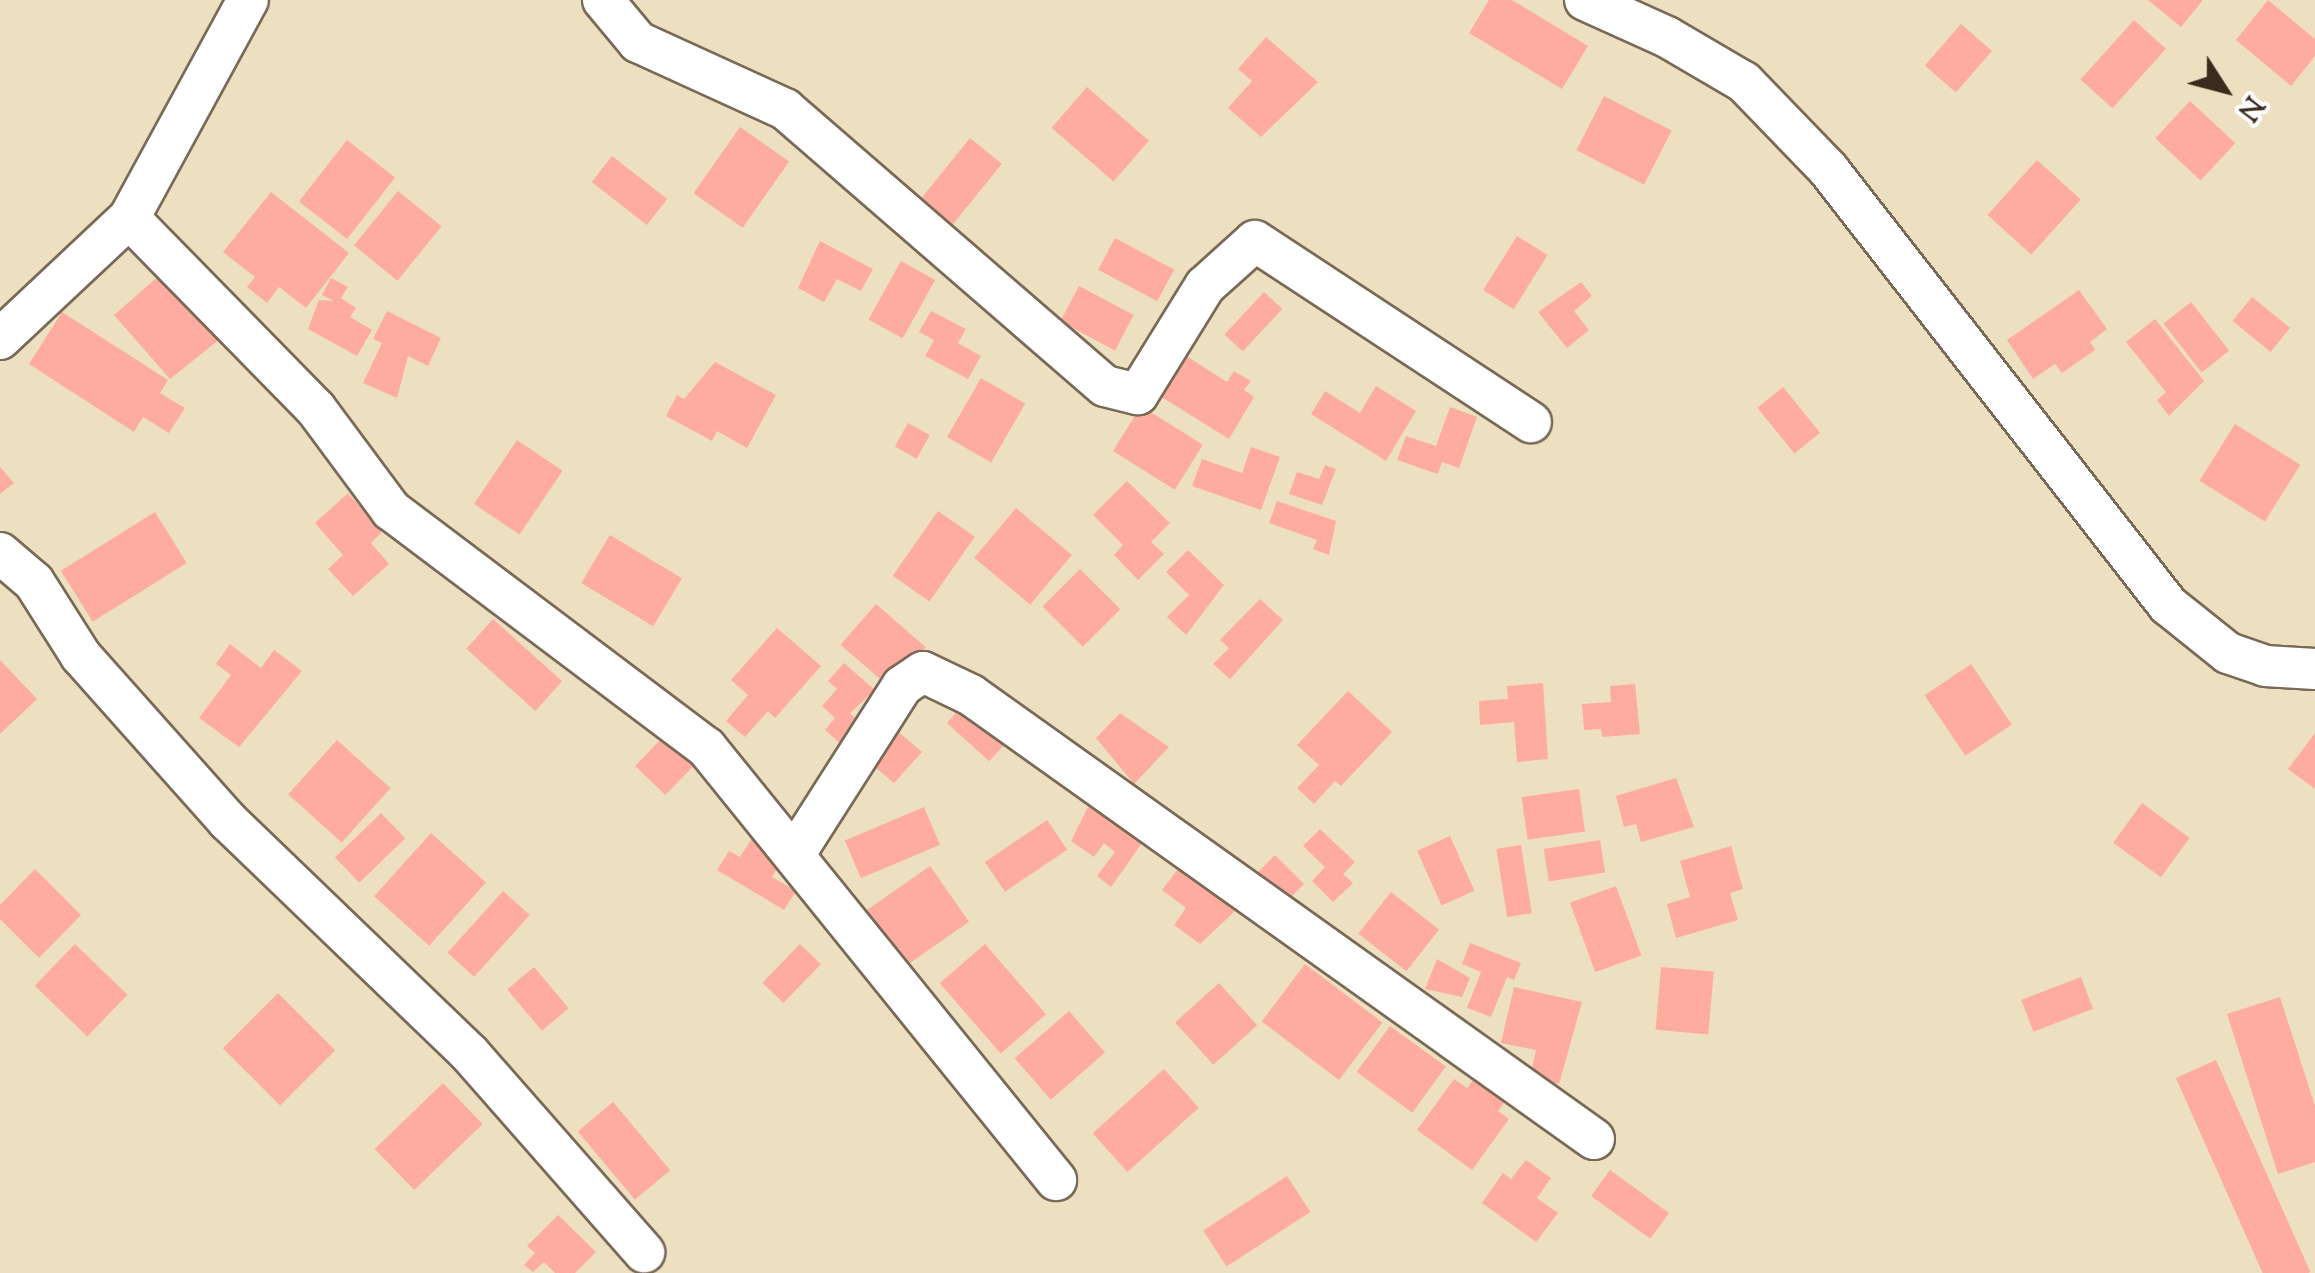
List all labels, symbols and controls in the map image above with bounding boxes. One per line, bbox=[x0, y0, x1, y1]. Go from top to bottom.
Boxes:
north arrow bbox=[2175, 40, 2275, 140]
text: N bbox=[2227, 87, 2272, 128]

